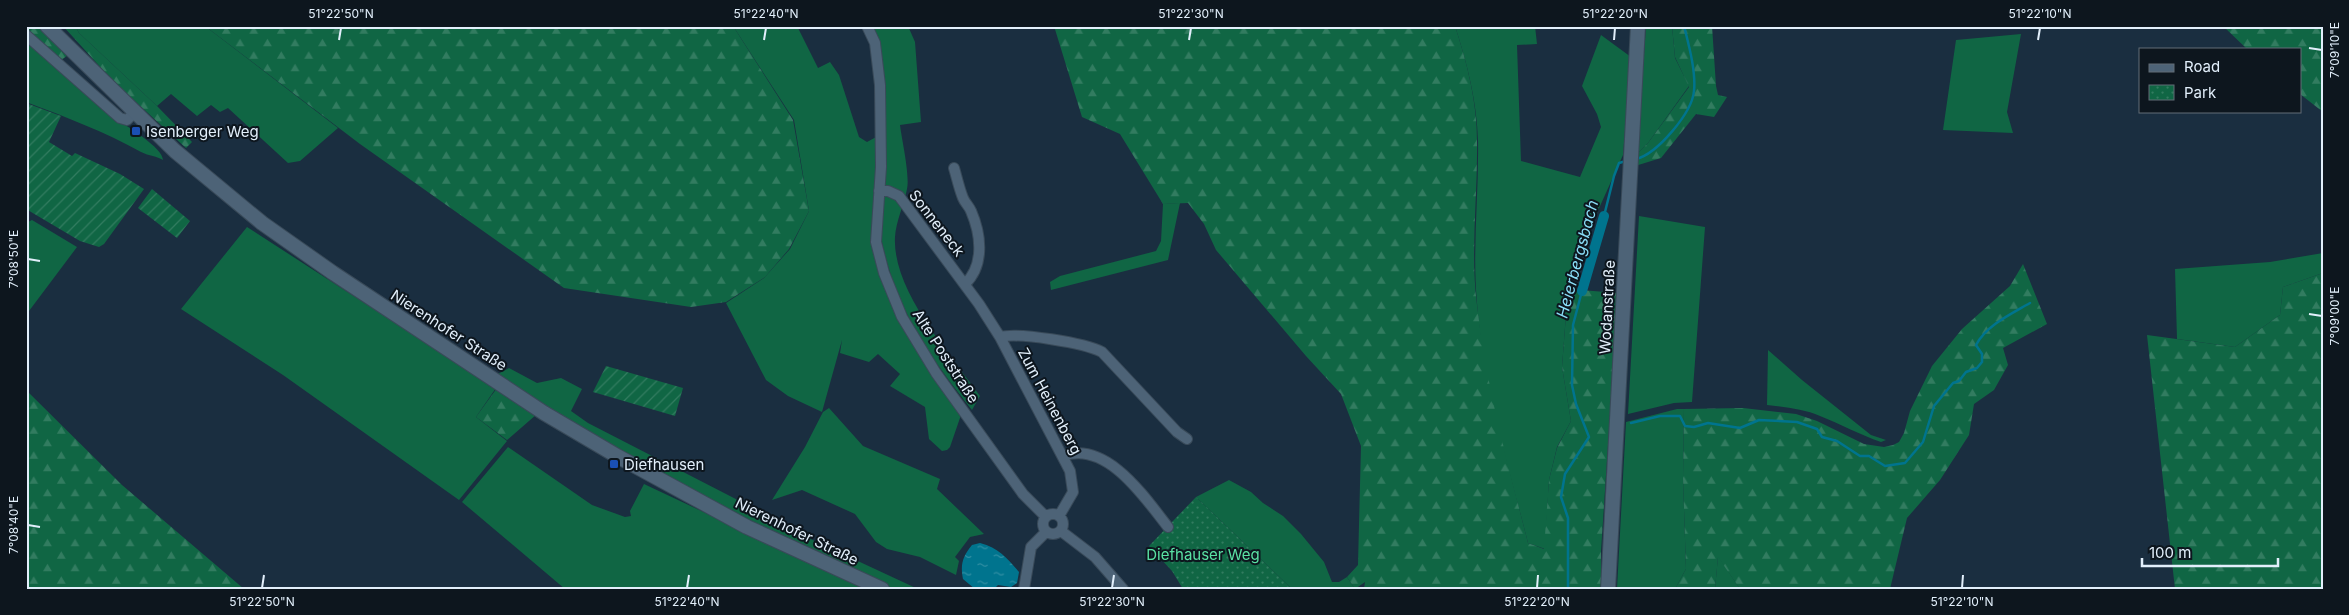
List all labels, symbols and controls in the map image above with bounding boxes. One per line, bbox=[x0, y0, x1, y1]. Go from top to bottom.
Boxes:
text: 51°22'50"N bbox=[308, 6, 374, 21]
text: 51°22'40"N bbox=[733, 6, 799, 21]
text: 51°22'30"N bbox=[1158, 6, 1224, 21]
text: 51°22'20"N bbox=[1582, 6, 1648, 21]
text: 51°22'10"N bbox=[2009, 6, 2071, 21]
text: 7°09'10"E bbox=[2327, 22, 2342, 78]
legend bbox=[2139, 48, 2302, 112]
text: Road bbox=[2184, 57, 2220, 76]
text: Park bbox=[2184, 83, 2217, 102]
place label: Isenberger Weg bbox=[146, 122, 259, 141]
marker: Isenberger Weg bbox=[130, 125, 142, 137]
street label: Sonneneck bbox=[905, 186, 969, 261]
water label: Heierbergsbach bbox=[1552, 198, 1602, 320]
text: 7°08'50"E bbox=[6, 230, 21, 288]
street label: Wodanstraße bbox=[1595, 259, 1619, 355]
street label: Nierenhofer Straße bbox=[387, 285, 511, 375]
text: 7°09'00"E bbox=[2327, 287, 2342, 345]
street label: Alte Poststraße bbox=[909, 306, 983, 406]
street label: Zum Heinenberg bbox=[1014, 344, 1086, 458]
place label: Diefhausen bbox=[624, 455, 704, 474]
marker: Diefhausen bbox=[608, 458, 620, 470]
street label: Nierenhofer Straße bbox=[732, 493, 862, 569]
text: 7°08'40"E bbox=[6, 496, 21, 554]
scale bar bbox=[2142, 535, 2278, 567]
text: 100 m bbox=[2149, 543, 2191, 562]
park label: Diefhauser Weg bbox=[1146, 545, 1260, 564]
text: 51°22'50"N bbox=[229, 594, 295, 609]
text: 51°22'40"N bbox=[654, 594, 720, 609]
text: 51°22'30"N bbox=[1079, 594, 1145, 609]
text: 51°22'20"N bbox=[1504, 594, 1570, 609]
text: 51°22'10"N bbox=[1931, 594, 1993, 609]

